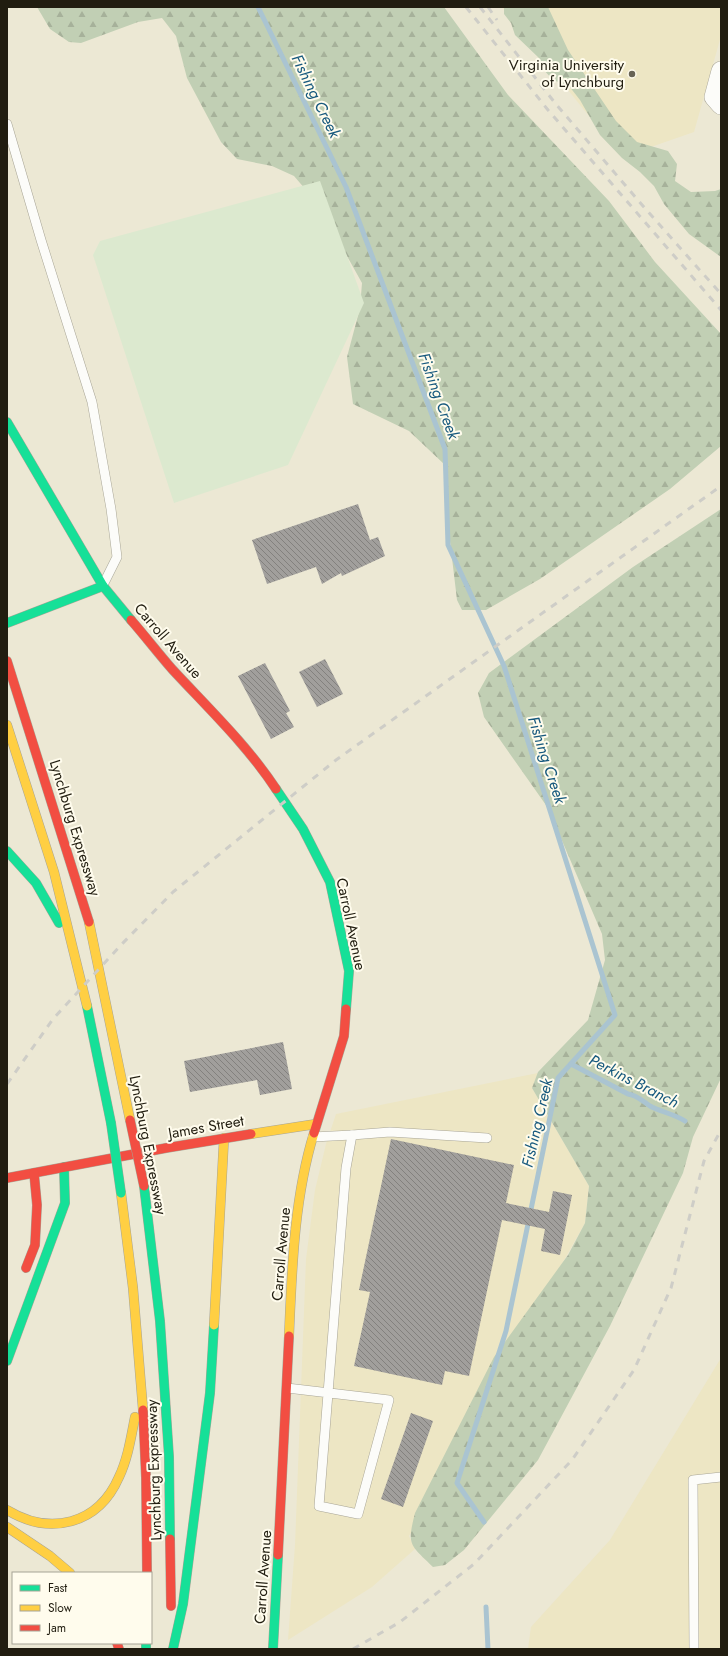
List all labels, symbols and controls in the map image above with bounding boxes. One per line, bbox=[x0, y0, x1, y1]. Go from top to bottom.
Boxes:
water label: Fishing Creek bbox=[286, 50, 347, 143]
place label: Virginia University of Lynchburg bbox=[509, 54, 624, 93]
marker: Virginia University of Lynchburg bbox=[627, 69, 637, 79]
water label: Fishing Creek bbox=[413, 350, 466, 444]
street label: Carroll Avenue bbox=[129, 598, 207, 684]
water label: Fishing Creek bbox=[522, 713, 572, 808]
street label: Lynchburg Expressway bbox=[44, 757, 106, 899]
street label: Carroll Avenue bbox=[330, 876, 372, 972]
water label: Perkins Branch bbox=[585, 1049, 683, 1113]
street label: Lynchburg Expressway bbox=[124, 1073, 172, 1217]
water label: Fishing Creek bbox=[516, 1075, 559, 1170]
street label: James Street bbox=[164, 1109, 246, 1145]
street label: Carroll Avenue bbox=[266, 1206, 296, 1302]
street label: Lynchburg Expressway bbox=[141, 1398, 167, 1541]
street label: Carroll Avenue bbox=[249, 1529, 277, 1625]
legend bbox=[12, 1572, 152, 1644]
text: Fast bbox=[48, 1579, 67, 1597]
text: Slow bbox=[48, 1599, 73, 1617]
text: Jam bbox=[46, 1619, 66, 1637]

